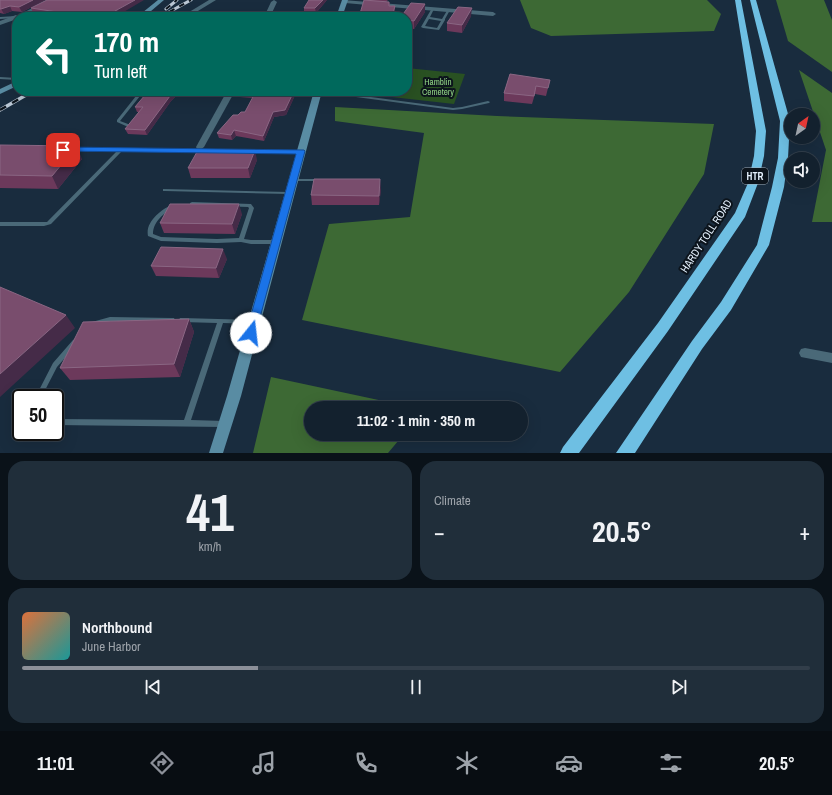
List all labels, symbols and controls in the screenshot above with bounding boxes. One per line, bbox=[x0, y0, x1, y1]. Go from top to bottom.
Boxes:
text: 170 m bbox=[94, 23, 159, 61]
icon: left bbox=[28, 28, 80, 80]
text: Turn left bbox=[94, 59, 147, 84]
park label: Hamblin Cemetery bbox=[422, 76, 454, 98]
north arrow bbox=[784, 108, 820, 144]
map controls bbox=[784, 108, 820, 188]
pin bbox=[46, 133, 80, 167]
icon: arrive bbox=[52, 139, 74, 161]
button: sound bbox=[784, 152, 820, 188]
road number: HTR bbox=[742, 168, 768, 184]
street label: HARDY TOLL ROAD bbox=[677, 197, 735, 275]
position arrow bbox=[230, 312, 272, 354]
speed limit sign: 50 bbox=[12, 389, 64, 441]
text: 11:02 · 1 min · 350 m bbox=[357, 410, 475, 431]
text: 41 bbox=[186, 477, 234, 547]
text: Climate bbox=[434, 492, 471, 509]
text: 20.5° bbox=[592, 511, 652, 551]
text: − bbox=[434, 517, 445, 547]
text: + bbox=[799, 517, 810, 547]
text: km/h bbox=[198, 538, 222, 555]
text: Northbound bbox=[82, 617, 152, 638]
text: June Harbor bbox=[82, 638, 141, 655]
icon: previous bbox=[142, 676, 164, 698]
icon: pause bbox=[405, 676, 427, 698]
icon: next bbox=[668, 676, 690, 698]
icon: directions bbox=[148, 749, 176, 777]
icon: music bbox=[250, 749, 278, 777]
icon: phone bbox=[352, 749, 380, 777]
icon: climate bbox=[453, 749, 481, 777]
icon: car bbox=[555, 749, 583, 777]
icon: filters bbox=[657, 749, 685, 777]
text: 11:01 bbox=[37, 751, 74, 776]
text: 20.5° bbox=[759, 751, 795, 776]

